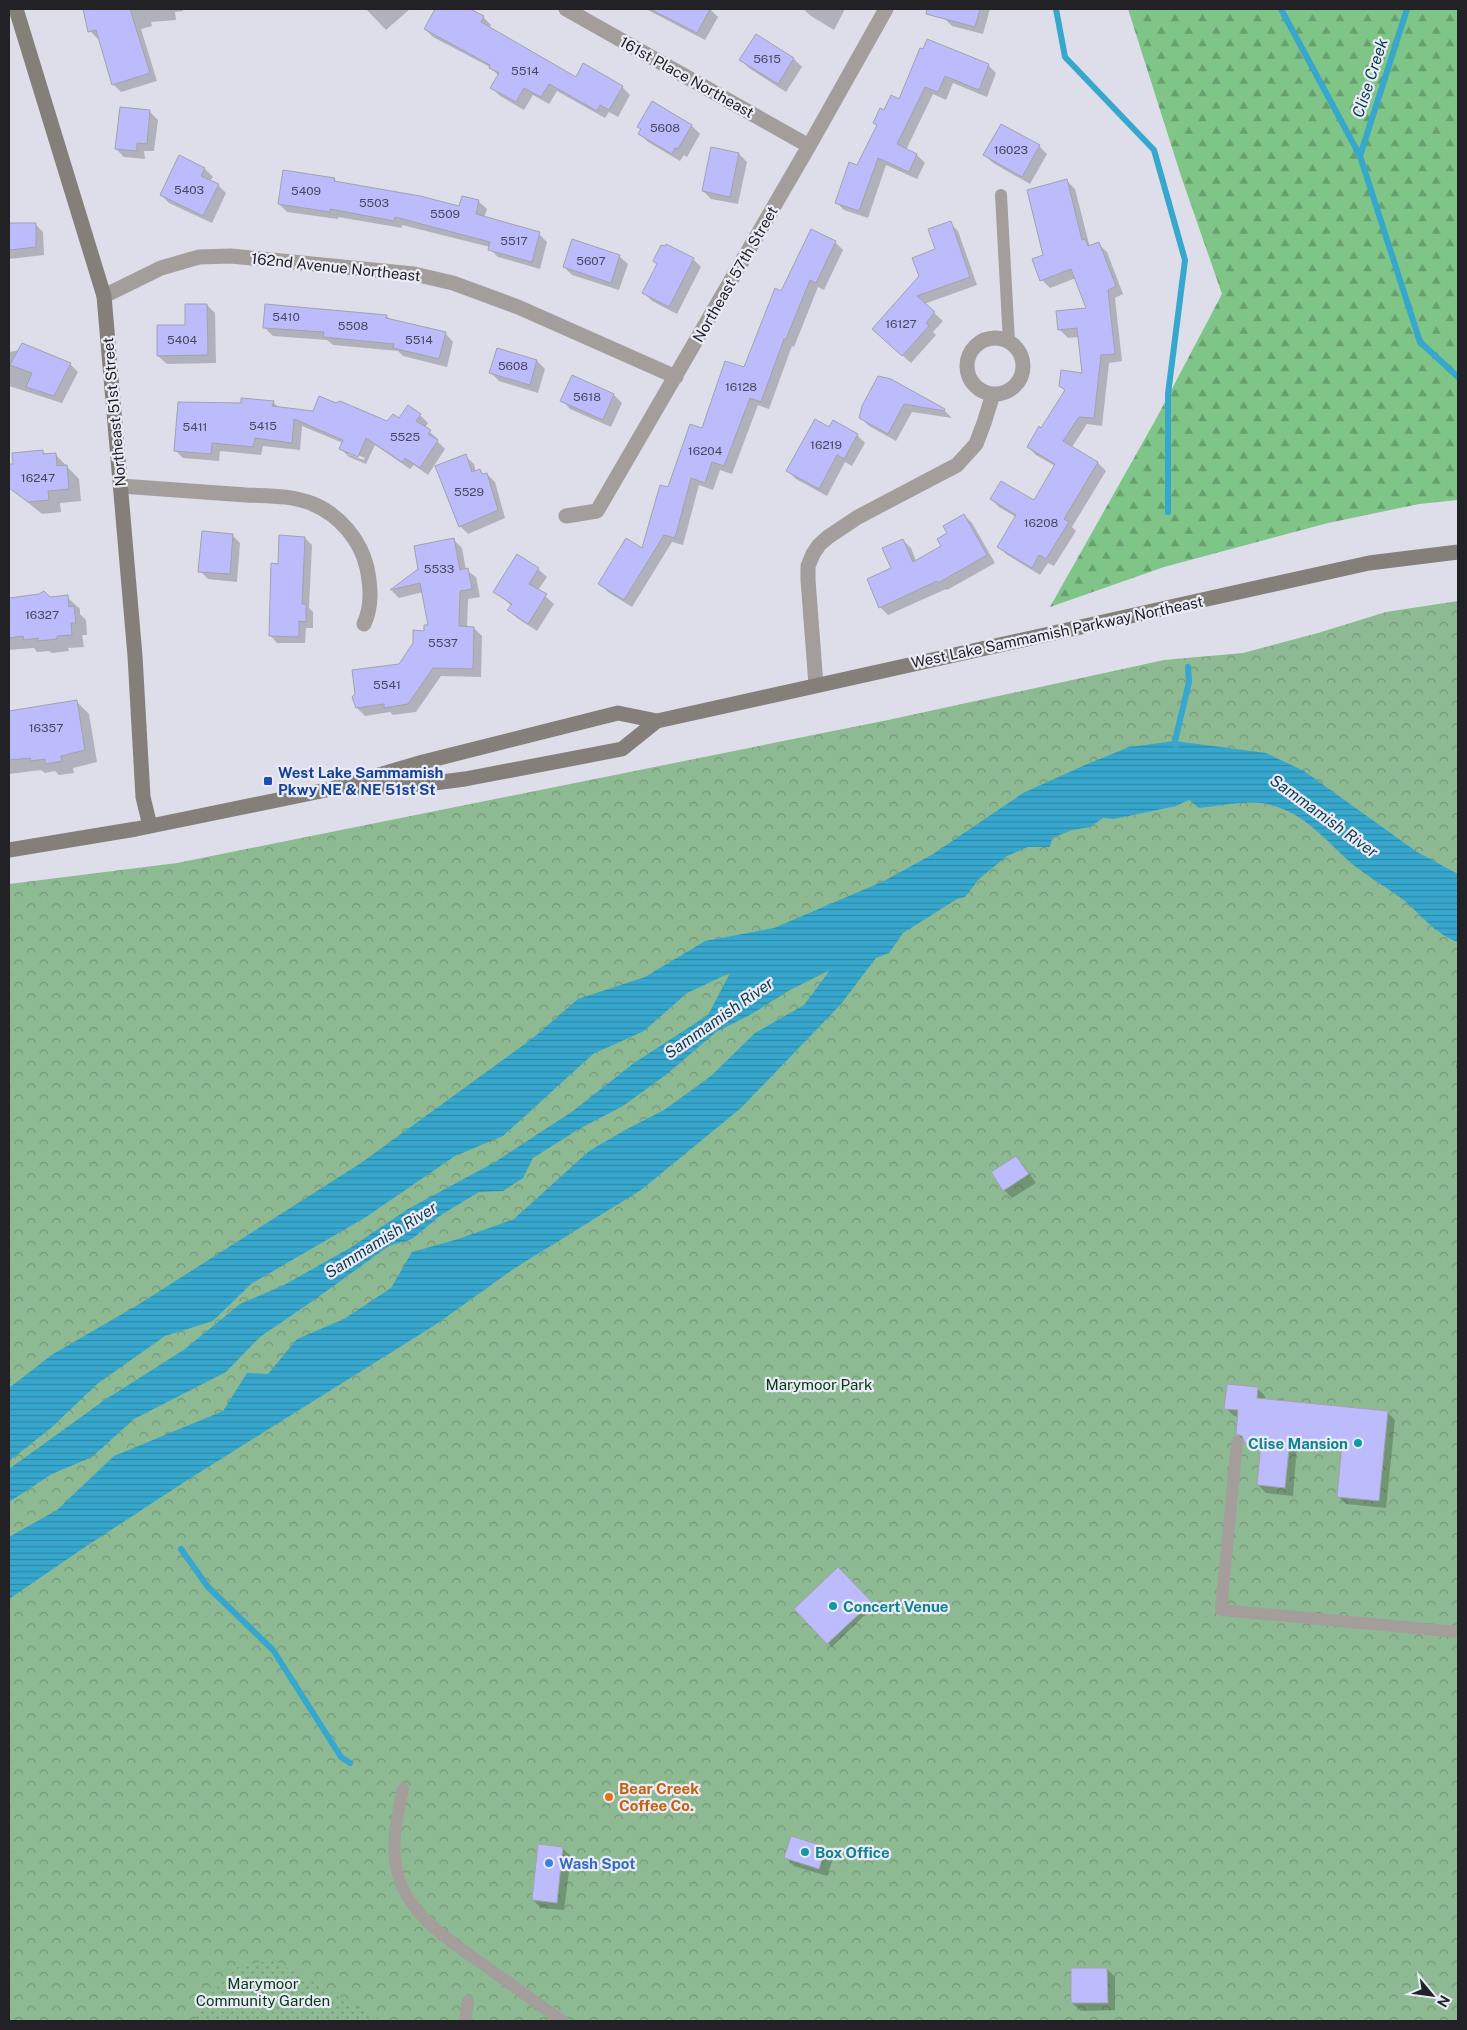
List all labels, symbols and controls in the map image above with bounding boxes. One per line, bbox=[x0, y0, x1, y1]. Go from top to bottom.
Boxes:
street label: 161st Place Northeast bbox=[617, 33, 757, 121]
water label: Clise Creek bbox=[1348, 36, 1392, 120]
house number: 5615 bbox=[753, 52, 781, 66]
house number: 5514 bbox=[511, 64, 539, 78]
house number: 5608 bbox=[650, 121, 680, 135]
house number: 16023 bbox=[994, 143, 1028, 157]
house number: 5403 bbox=[174, 183, 204, 197]
house number: 5409 bbox=[291, 184, 321, 198]
house number: 5503 bbox=[359, 196, 389, 210]
street label: Northeast 57th Street bbox=[689, 203, 781, 345]
house number: 5509 bbox=[430, 207, 460, 221]
house number: 5517 bbox=[500, 234, 528, 248]
street label: 162nd Avenue Northeast bbox=[250, 250, 422, 284]
house number: 5607 bbox=[576, 254, 606, 268]
house number: 5410 bbox=[272, 310, 300, 324]
house number: 16127 bbox=[885, 317, 917, 331]
house number: 5508 bbox=[338, 319, 368, 333]
house number: 5404 bbox=[167, 333, 198, 347]
house number: 5514 bbox=[405, 333, 433, 347]
street label: Northeast 51st Street bbox=[99, 337, 129, 487]
house number: 5608 bbox=[498, 359, 528, 373]
house number: 16128 bbox=[725, 380, 757, 394]
house number: 5618 bbox=[573, 390, 601, 404]
house number: 5415 bbox=[249, 419, 277, 433]
house number: 5411 bbox=[183, 420, 208, 434]
house number: 5525 bbox=[390, 430, 420, 444]
house number: 16219 bbox=[810, 438, 842, 452]
house number: 16204 bbox=[688, 444, 723, 458]
house number: 16247 bbox=[21, 471, 55, 485]
house number: 5529 bbox=[454, 485, 484, 499]
house number: 16208 bbox=[1024, 516, 1058, 530]
house number: 5533 bbox=[424, 562, 454, 576]
street label: West Lake Sammamish Parkway Northeast bbox=[910, 593, 1205, 671]
house number: 16327 bbox=[25, 608, 59, 622]
house number: 5537 bbox=[428, 636, 458, 650]
house number: 5541 bbox=[373, 678, 401, 692]
house number: 16357 bbox=[29, 721, 63, 735]
place label: West Lake Sammamish Pkwy NE & NE 51st St bbox=[278, 764, 444, 798]
water label: Sammamish River bbox=[1266, 771, 1382, 862]
marker: West Lake Sammamish Pkwy NE & NE 51st St bbox=[262, 775, 274, 787]
water label: Sammamish River bbox=[661, 973, 778, 1063]
water label: Sammamish River bbox=[321, 1197, 441, 1282]
park label: Marymoor Park bbox=[765, 1376, 873, 1393]
place label: Clise Mansion bbox=[1248, 1435, 1348, 1452]
marker: Clise Mansion bbox=[1352, 1437, 1364, 1449]
place label: Concert Venue bbox=[843, 1598, 949, 1615]
marker: Concert Venue bbox=[827, 1600, 839, 1612]
place label: Bear Creek Coffee Co. bbox=[619, 1780, 699, 1814]
marker: Bear Creek Coffee Co. bbox=[603, 1791, 615, 1803]
place label: Box Office bbox=[815, 1844, 890, 1861]
marker: Box Office bbox=[799, 1846, 811, 1858]
place label: Wash Spot bbox=[559, 1855, 635, 1872]
marker: Wash Spot bbox=[543, 1857, 555, 1869]
north arrow bbox=[1407, 1970, 1457, 2020]
park label: Marymoor Community Garden bbox=[196, 1975, 330, 2009]
text: N bbox=[1434, 1993, 1453, 2010]

